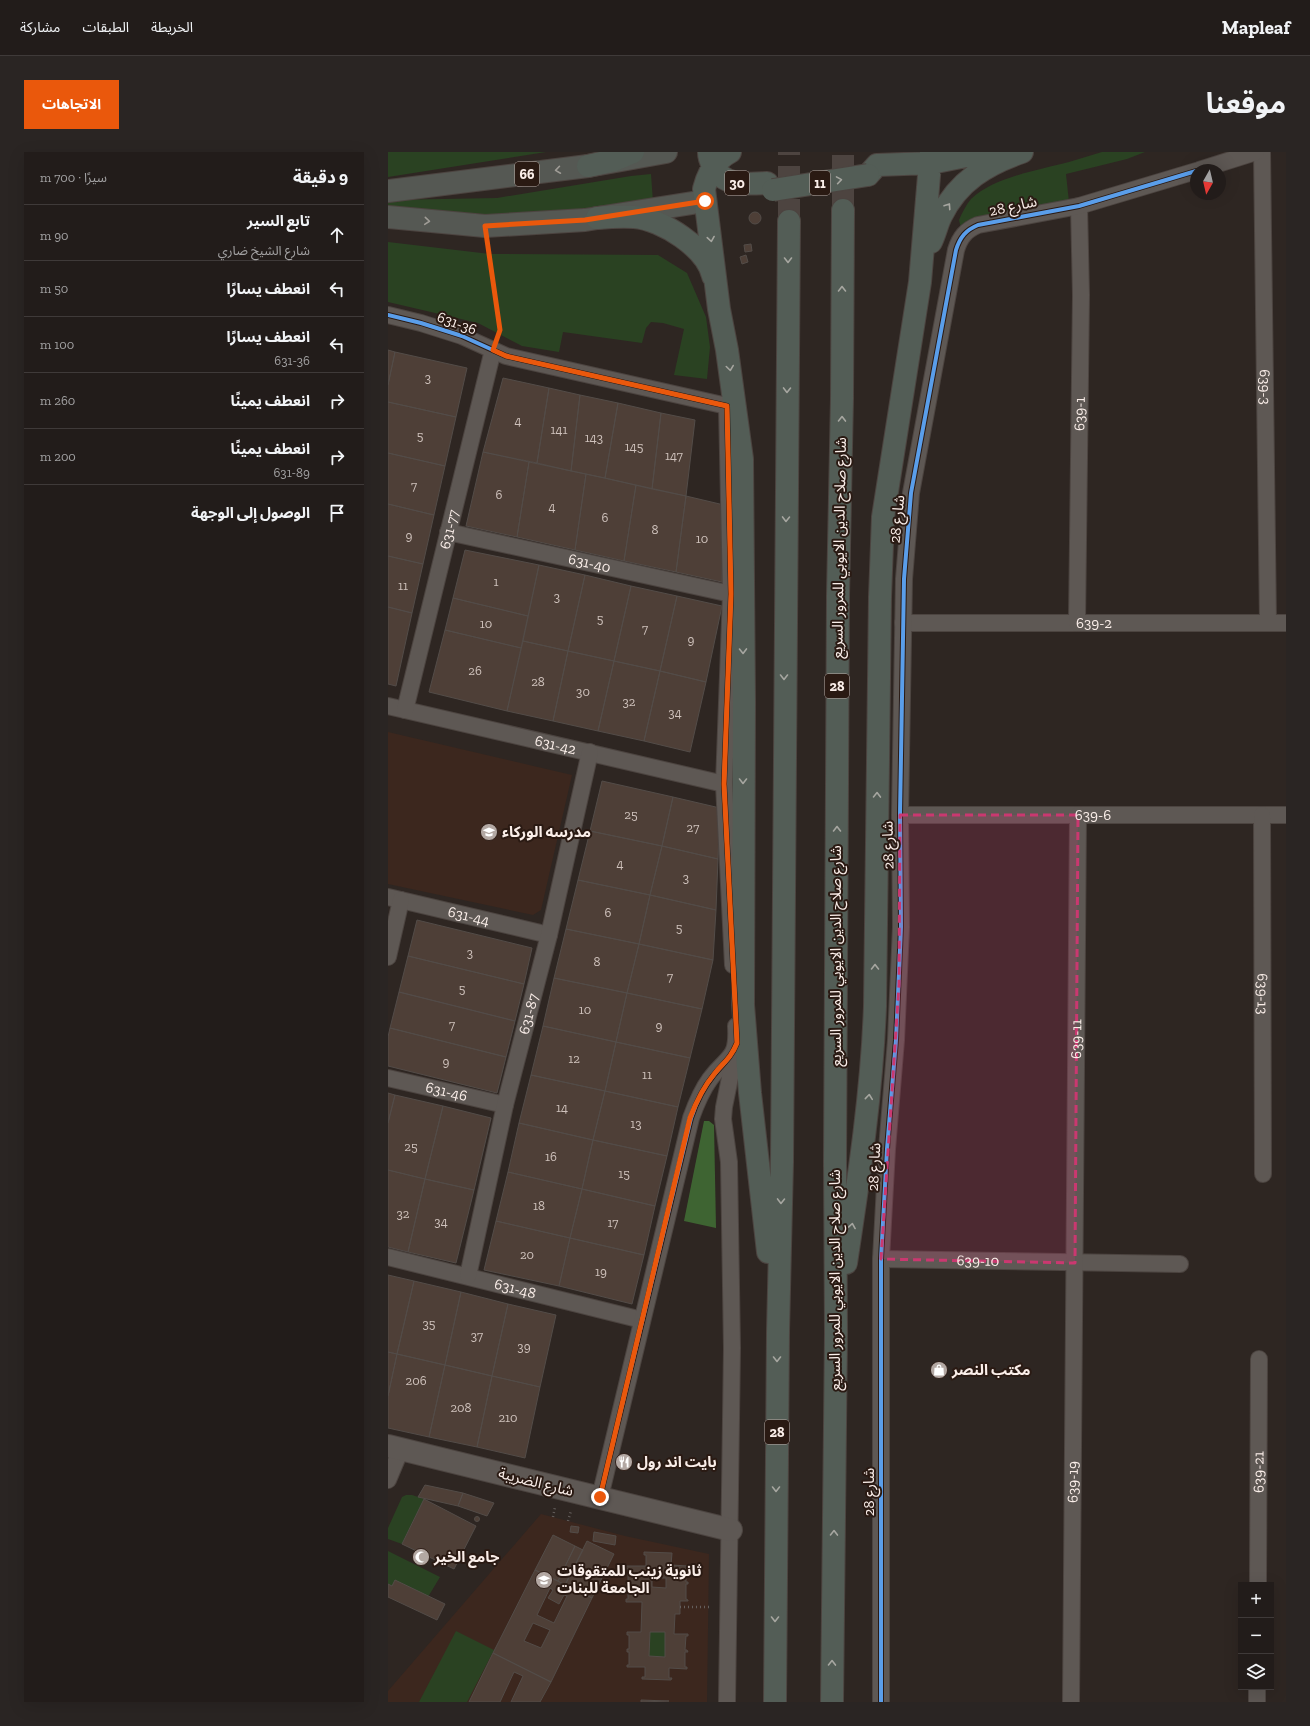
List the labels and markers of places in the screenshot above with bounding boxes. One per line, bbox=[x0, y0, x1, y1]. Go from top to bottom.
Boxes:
school or university icon: مدرسه الوركاء bbox=[479, 822, 499, 842]
place label: مدرسه الوركاء bbox=[502, 823, 591, 841]
shop icon: مكتب النصر bbox=[929, 1360, 949, 1380]
place label: مكتب النصر bbox=[951, 1361, 1031, 1379]
restaurant icon: بايت اند رول bbox=[614, 1452, 634, 1472]
place label: بايت اند رول bbox=[637, 1453, 717, 1471]
mosque icon: جامع الخير bbox=[411, 1547, 431, 1567]
place label: جامع الخير bbox=[433, 1548, 500, 1568]
place label: ثانوية زينب للمتقوقات الجامعة للبنات bbox=[557, 1562, 702, 1597]
school or university icon: ثانوية زينب للمتقوقات الجامعة للبنات bbox=[534, 1570, 554, 1590]

